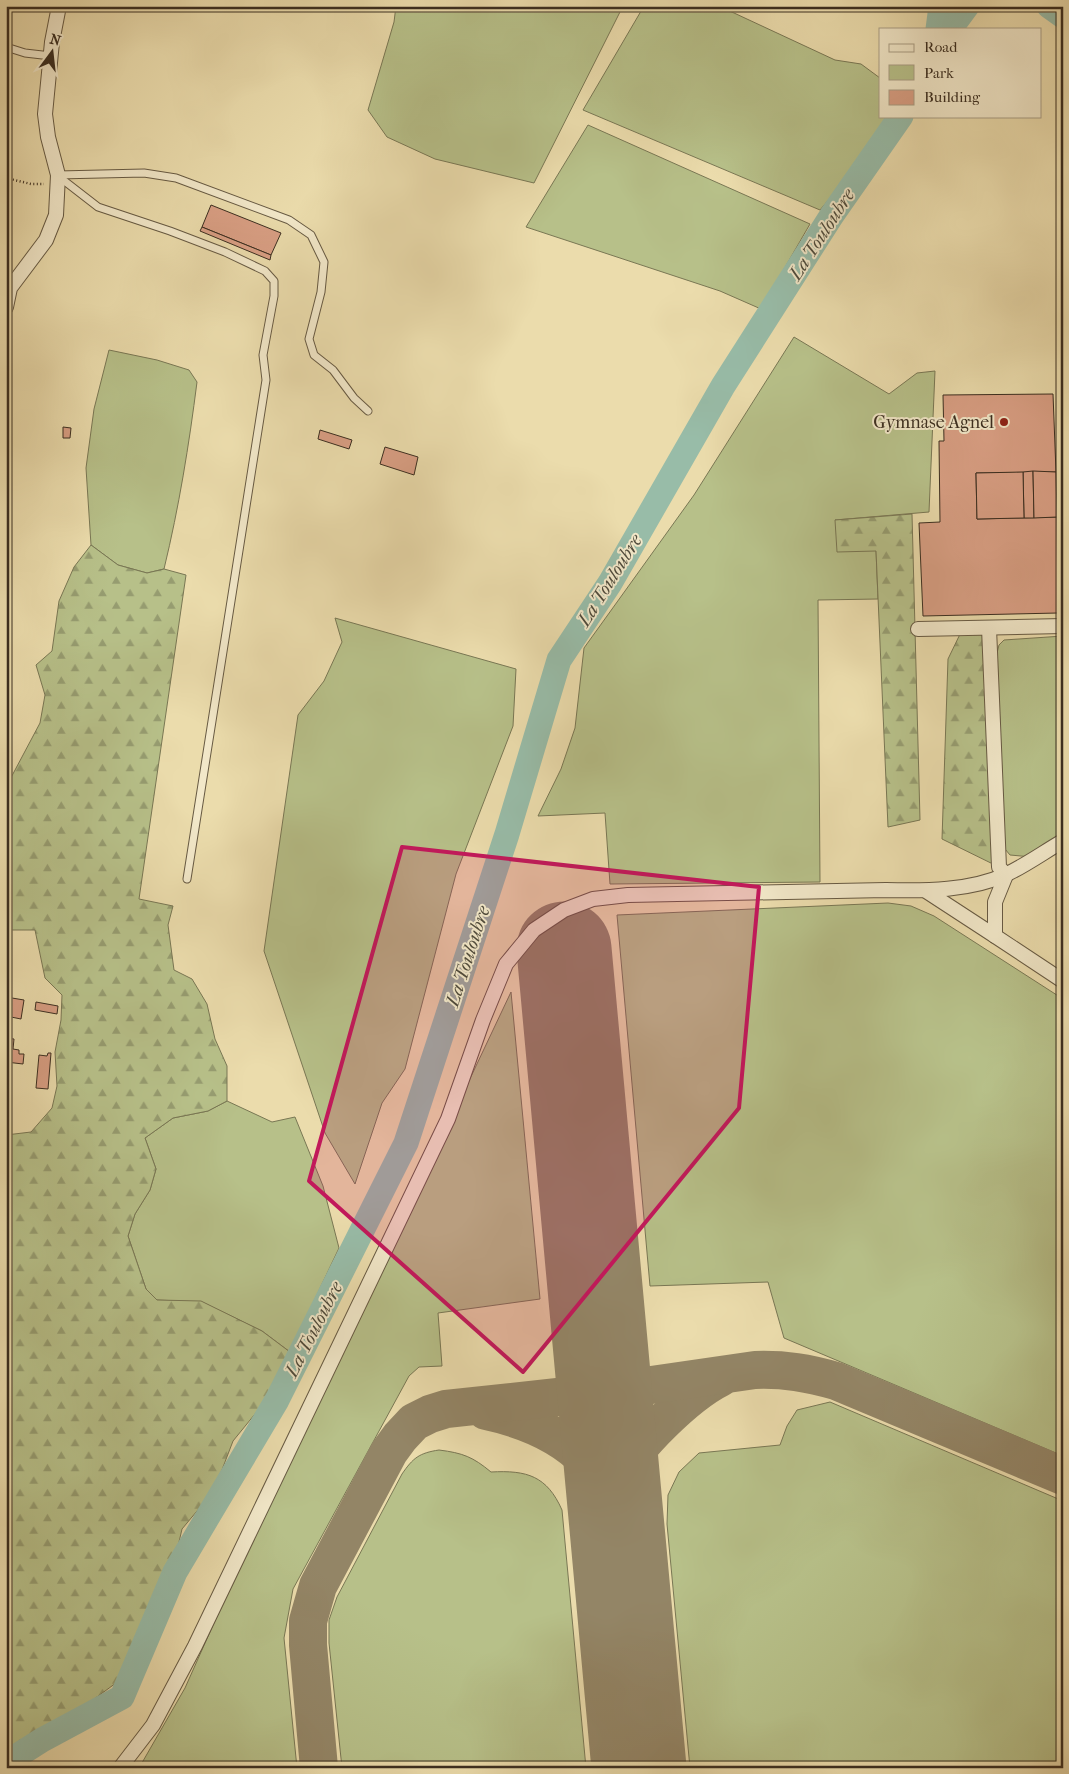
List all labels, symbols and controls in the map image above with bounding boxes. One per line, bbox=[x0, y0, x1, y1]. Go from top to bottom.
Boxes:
north arrow bbox=[28, 28, 78, 78]
legend bbox=[879, 28, 1042, 118]
text: N bbox=[48, 30, 63, 50]
text: Road bbox=[924, 38, 958, 56]
text: Park bbox=[924, 64, 954, 82]
text: Building bbox=[924, 88, 981, 106]
water label: La Touloubre bbox=[783, 184, 860, 286]
place label: Gymnase Agnel bbox=[873, 412, 994, 433]
marker: Gymnase Agnel bbox=[998, 416, 1010, 428]
water label: La Touloubre bbox=[572, 529, 647, 632]
water label: La Touloubre bbox=[441, 902, 495, 1011]
water label: La Touloubre bbox=[280, 1277, 348, 1383]

